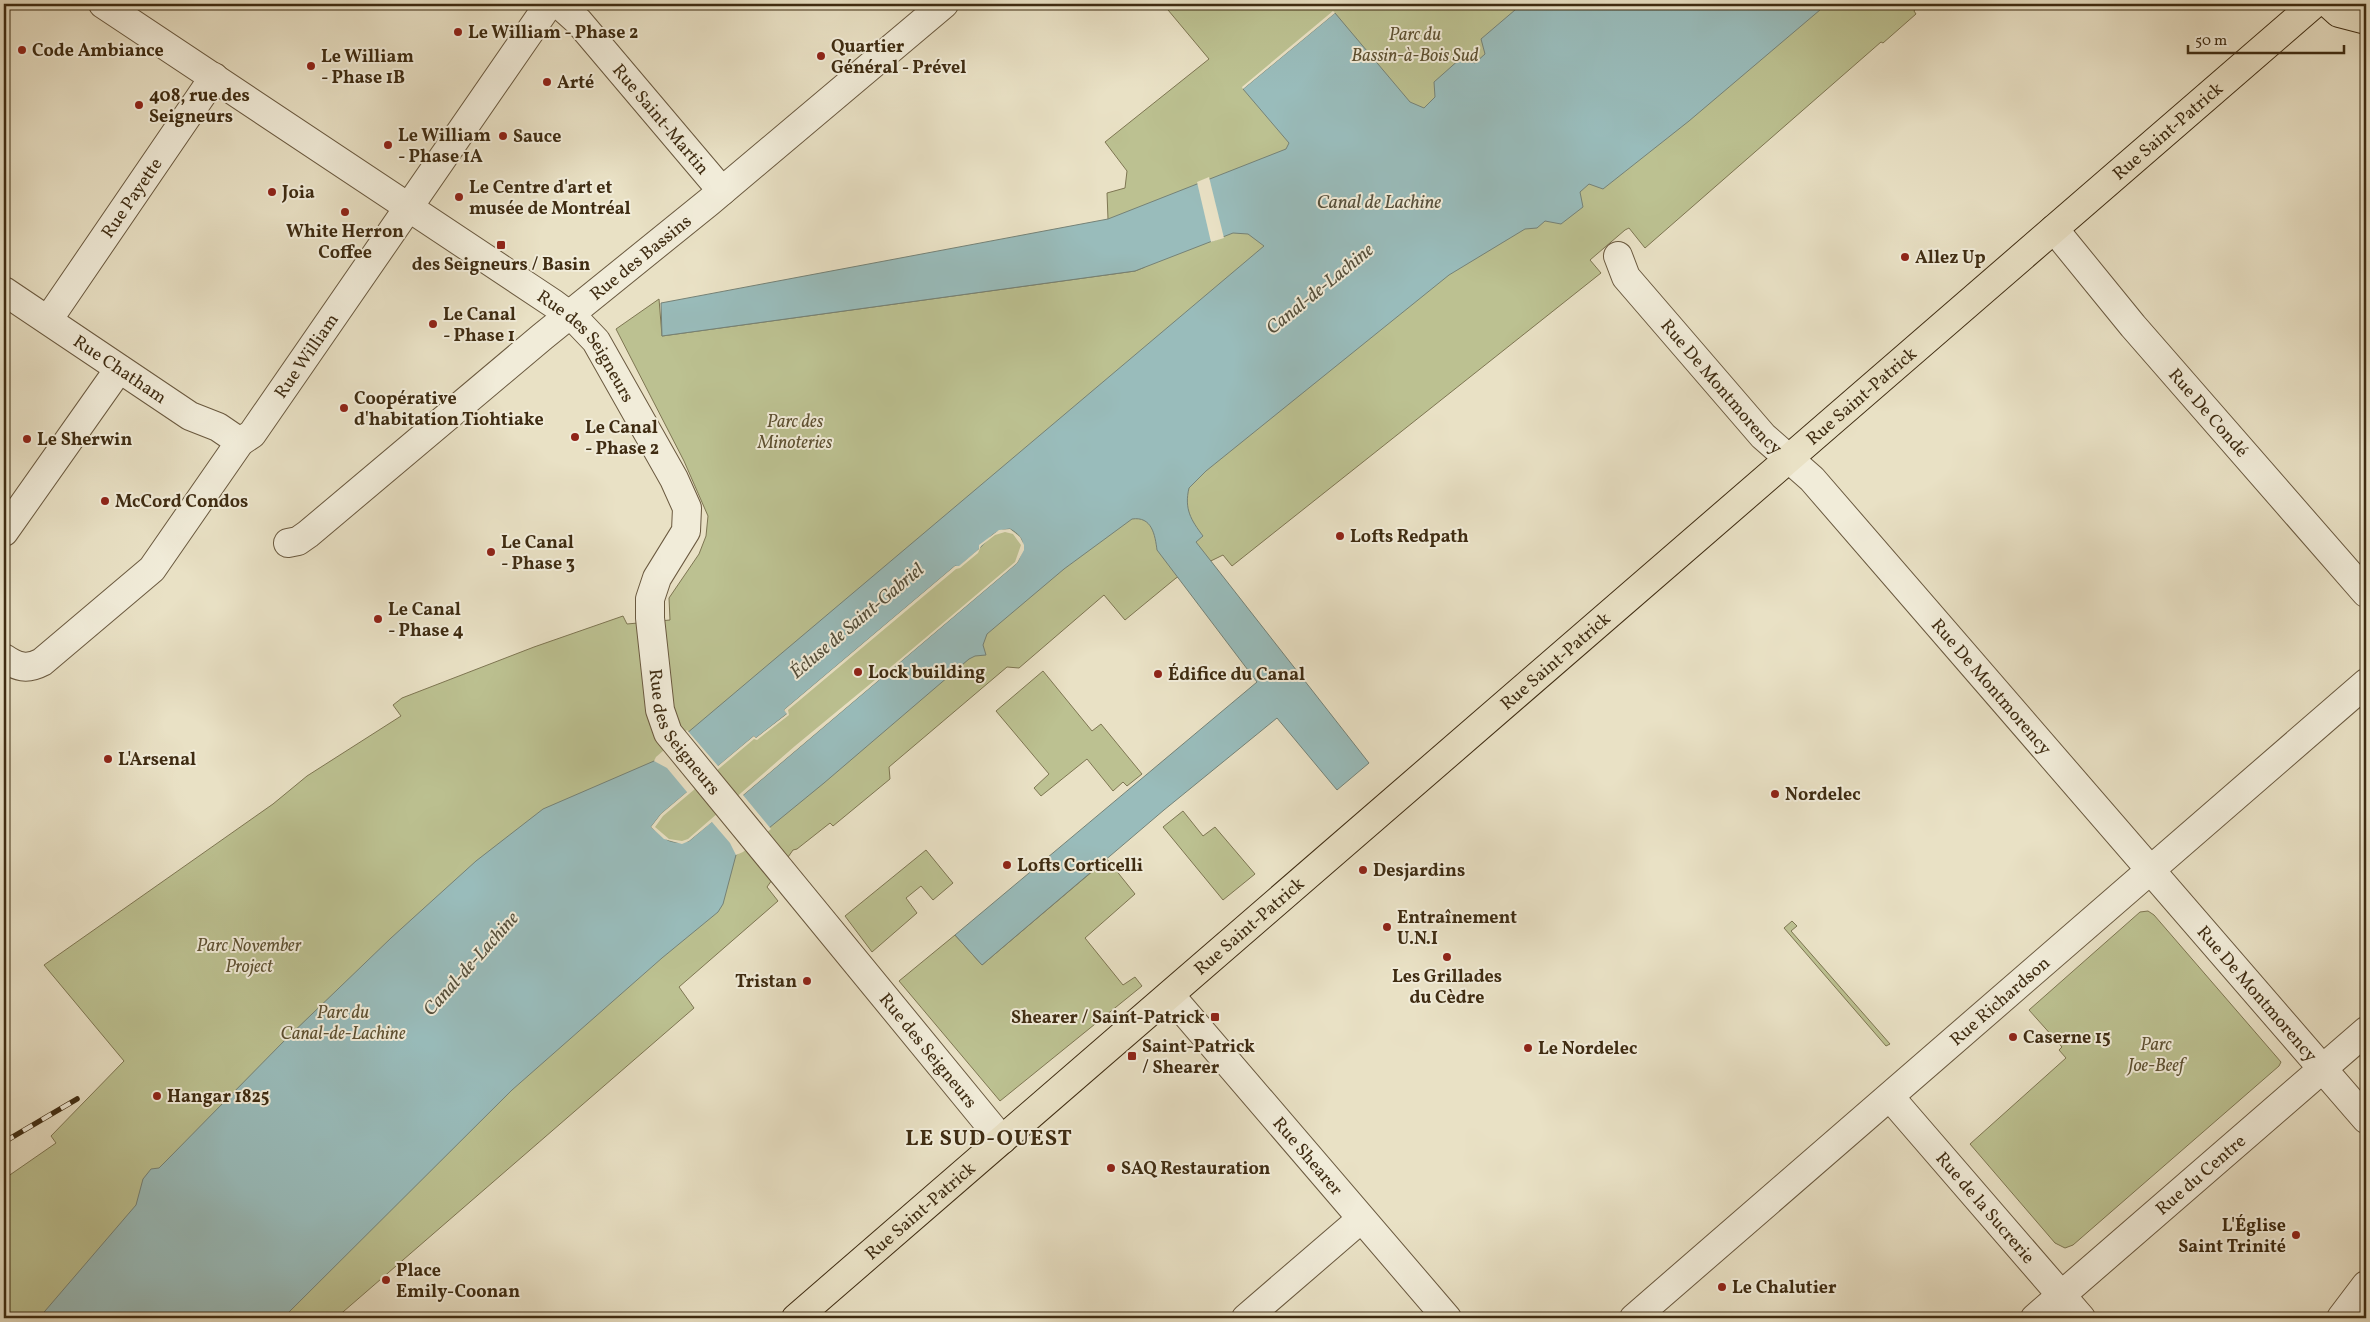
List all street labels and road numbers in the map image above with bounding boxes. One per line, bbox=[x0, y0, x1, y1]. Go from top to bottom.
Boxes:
street label: Rue Saint-Martin bbox=[606, 59, 714, 181]
street label: Rue Saint-Patrick bbox=[2108, 77, 2229, 187]
street label: Rue Payette bbox=[96, 153, 169, 244]
street label: Rue des Bassins bbox=[585, 210, 698, 307]
street label: Rue des Seigneurs bbox=[531, 285, 639, 407]
street label: Rue William bbox=[269, 309, 346, 404]
street label: Rue De Montmorency bbox=[1654, 314, 1787, 461]
street label: Rue Chatham bbox=[68, 330, 171, 411]
street label: Rue Saint-Patrick bbox=[1802, 342, 1923, 452]
street label: Rue De Condé bbox=[2162, 364, 2253, 463]
street label: Rue Saint-Patrick bbox=[1496, 607, 1617, 717]
street label: Rue De Montmorency bbox=[1924, 614, 2057, 761]
street label: Rue des Seigneurs bbox=[642, 668, 725, 801]
street label: Rue Saint-Patrick bbox=[1189, 872, 1311, 982]
street label: Rue De Montmorency bbox=[2190, 921, 2322, 1068]
street label: Rue Richardson bbox=[1945, 951, 2056, 1053]
street label: Rue des Seigneurs bbox=[872, 988, 982, 1114]
street label: Rue Shearer bbox=[1266, 1112, 1348, 1202]
street label: Rue du Centre bbox=[2151, 1130, 2252, 1222]
street label: Rue de la Sucrerie bbox=[1929, 1147, 2040, 1270]
street label: Rue Saint-Patrick bbox=[860, 1157, 982, 1267]

